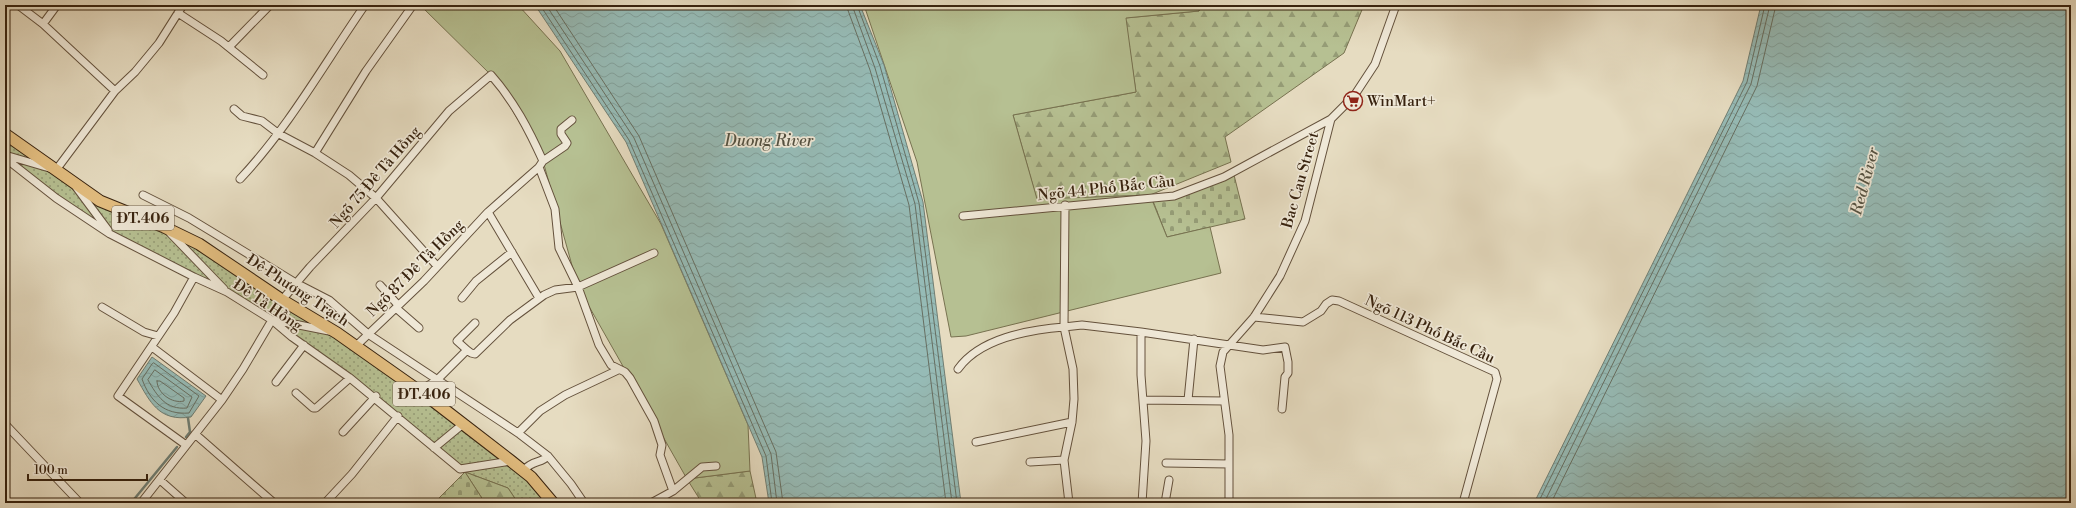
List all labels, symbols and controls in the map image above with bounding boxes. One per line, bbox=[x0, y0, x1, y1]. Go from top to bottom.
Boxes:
supermarket icon: WinMart+ bbox=[1342, 90, 1364, 112]
place label: WinMart+ bbox=[1366, 92, 1436, 111]
street label: Ngõ 75 Đê Tả Hồng bbox=[326, 122, 425, 232]
street label: Bac Cau Street bbox=[1277, 129, 1323, 231]
water label: Duong River bbox=[724, 131, 815, 151]
water label: Red River bbox=[1846, 144, 1884, 218]
street label: Ngõ 44 Phố Bắc Cầu bbox=[1037, 172, 1176, 205]
road number: ĐT.406 bbox=[112, 206, 174, 230]
street label: Ngõ 87 Đê Tả Hồng bbox=[363, 216, 468, 321]
street label: Đê Phương Trạch bbox=[243, 250, 353, 331]
street label: Đê Tả Hồng bbox=[229, 275, 306, 336]
street label: Ngõ 113 Phố Bắc Cầu bbox=[1362, 291, 1498, 368]
road number: ĐT.406 bbox=[393, 382, 455, 406]
scale bar bbox=[28, 456, 147, 482]
text: 100 m bbox=[34, 463, 68, 478]

